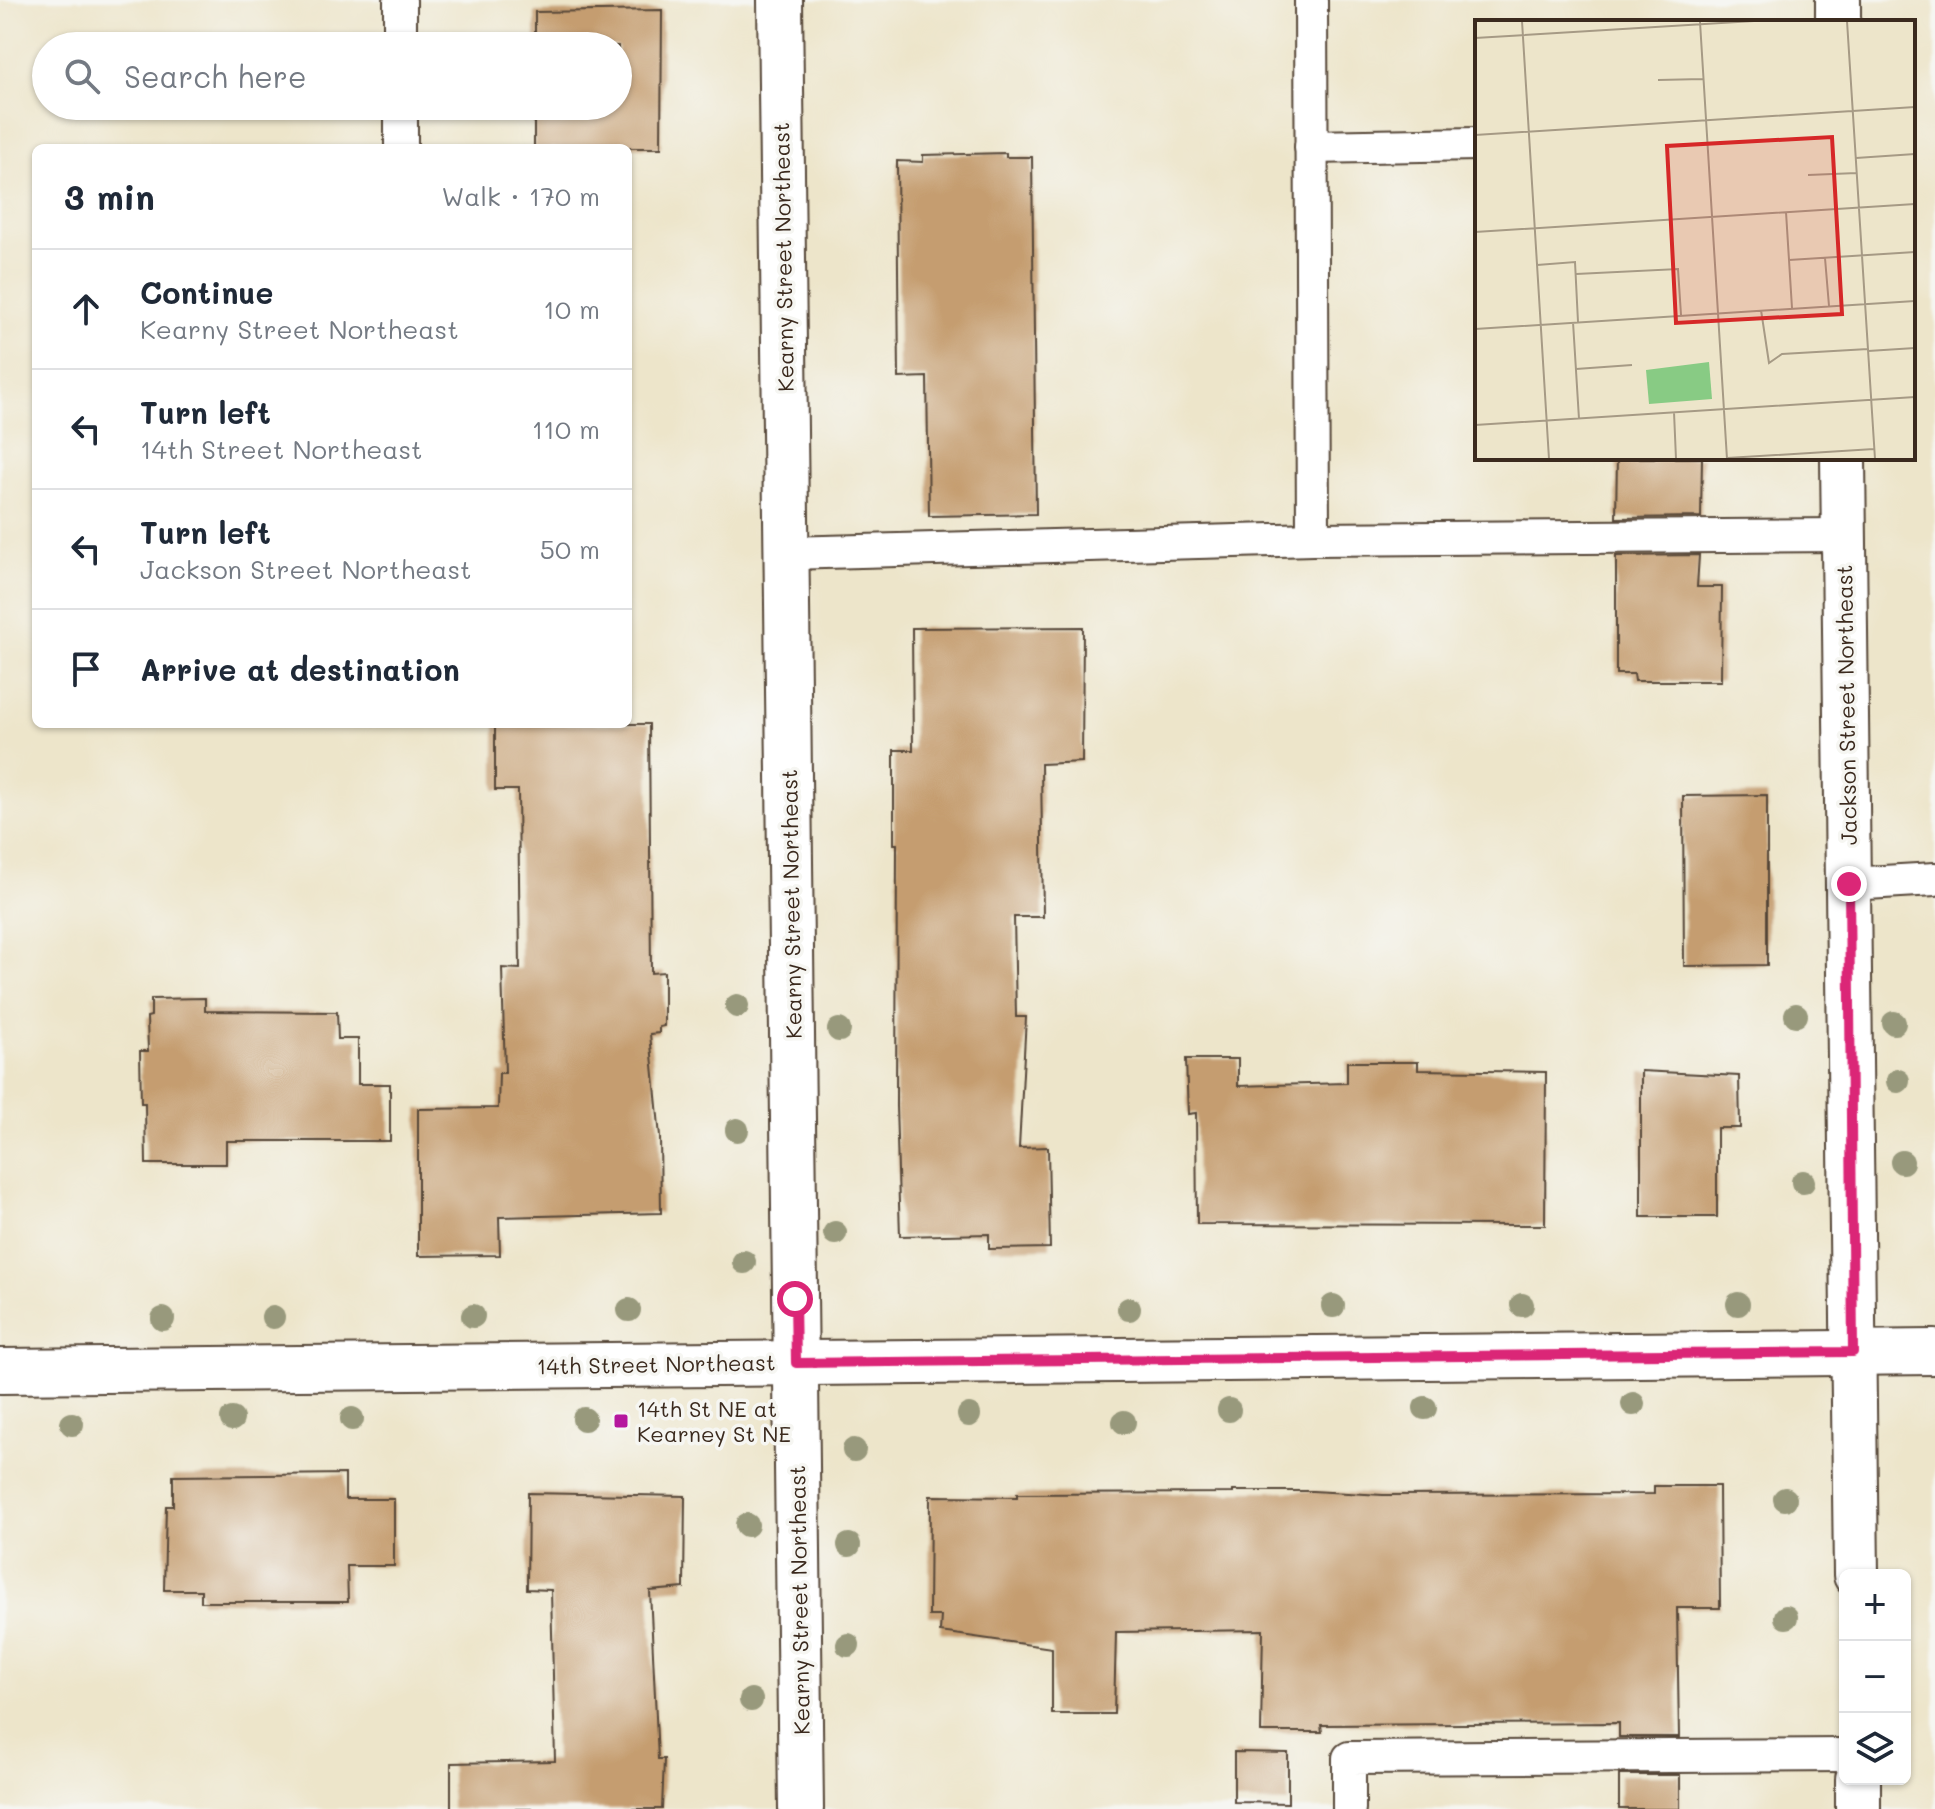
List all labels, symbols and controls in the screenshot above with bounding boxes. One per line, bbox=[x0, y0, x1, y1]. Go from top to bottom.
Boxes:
inset map bbox=[1475, 20, 1915, 460]
search box bbox=[32, 32, 632, 120]
icon: search bbox=[60, 54, 104, 98]
text: Search here bbox=[124, 56, 307, 96]
street label: Kearny Street Northeast bbox=[766, 122, 800, 392]
text: 3 min bbox=[64, 174, 155, 219]
text: Walk · 170 m bbox=[442, 179, 600, 213]
text: Continue bbox=[140, 272, 273, 312]
icon: ahead bbox=[64, 287, 108, 331]
text: 10 m bbox=[543, 292, 600, 326]
text: Kearny Street Northeast bbox=[140, 312, 459, 346]
text: Turn left bbox=[140, 392, 271, 432]
icon: left bbox=[64, 407, 108, 451]
text: 110 m bbox=[532, 412, 600, 446]
text: 14th Street Northeast bbox=[140, 432, 423, 466]
text: Turn left bbox=[140, 512, 271, 552]
icon: left bbox=[64, 527, 108, 571]
text: 50 m bbox=[540, 532, 600, 566]
text: Jackson Street Northeast bbox=[140, 552, 472, 586]
street label: Jackson Street Northeast bbox=[1829, 564, 1863, 846]
icon: arrive bbox=[64, 647, 108, 691]
text: Arrive at destination bbox=[140, 649, 460, 689]
street label: Kearny Street Northeast bbox=[774, 769, 808, 1039]
route end bbox=[1831, 866, 1867, 902]
route start bbox=[777, 1281, 813, 1317]
street label: 14th Street Northeast bbox=[536, 1347, 776, 1381]
place label: 14th St NE at Kearney St NE bbox=[637, 1394, 791, 1448]
marker: 14th St NE at Kearney St NE bbox=[612, 1412, 630, 1430]
street label: Kearny Street Northeast bbox=[782, 1465, 816, 1735]
map controls bbox=[1839, 1569, 1911, 1785]
button: + bbox=[1839, 1569, 1911, 1641]
button: − bbox=[1839, 1641, 1911, 1713]
button: layers bbox=[1839, 1713, 1911, 1785]

